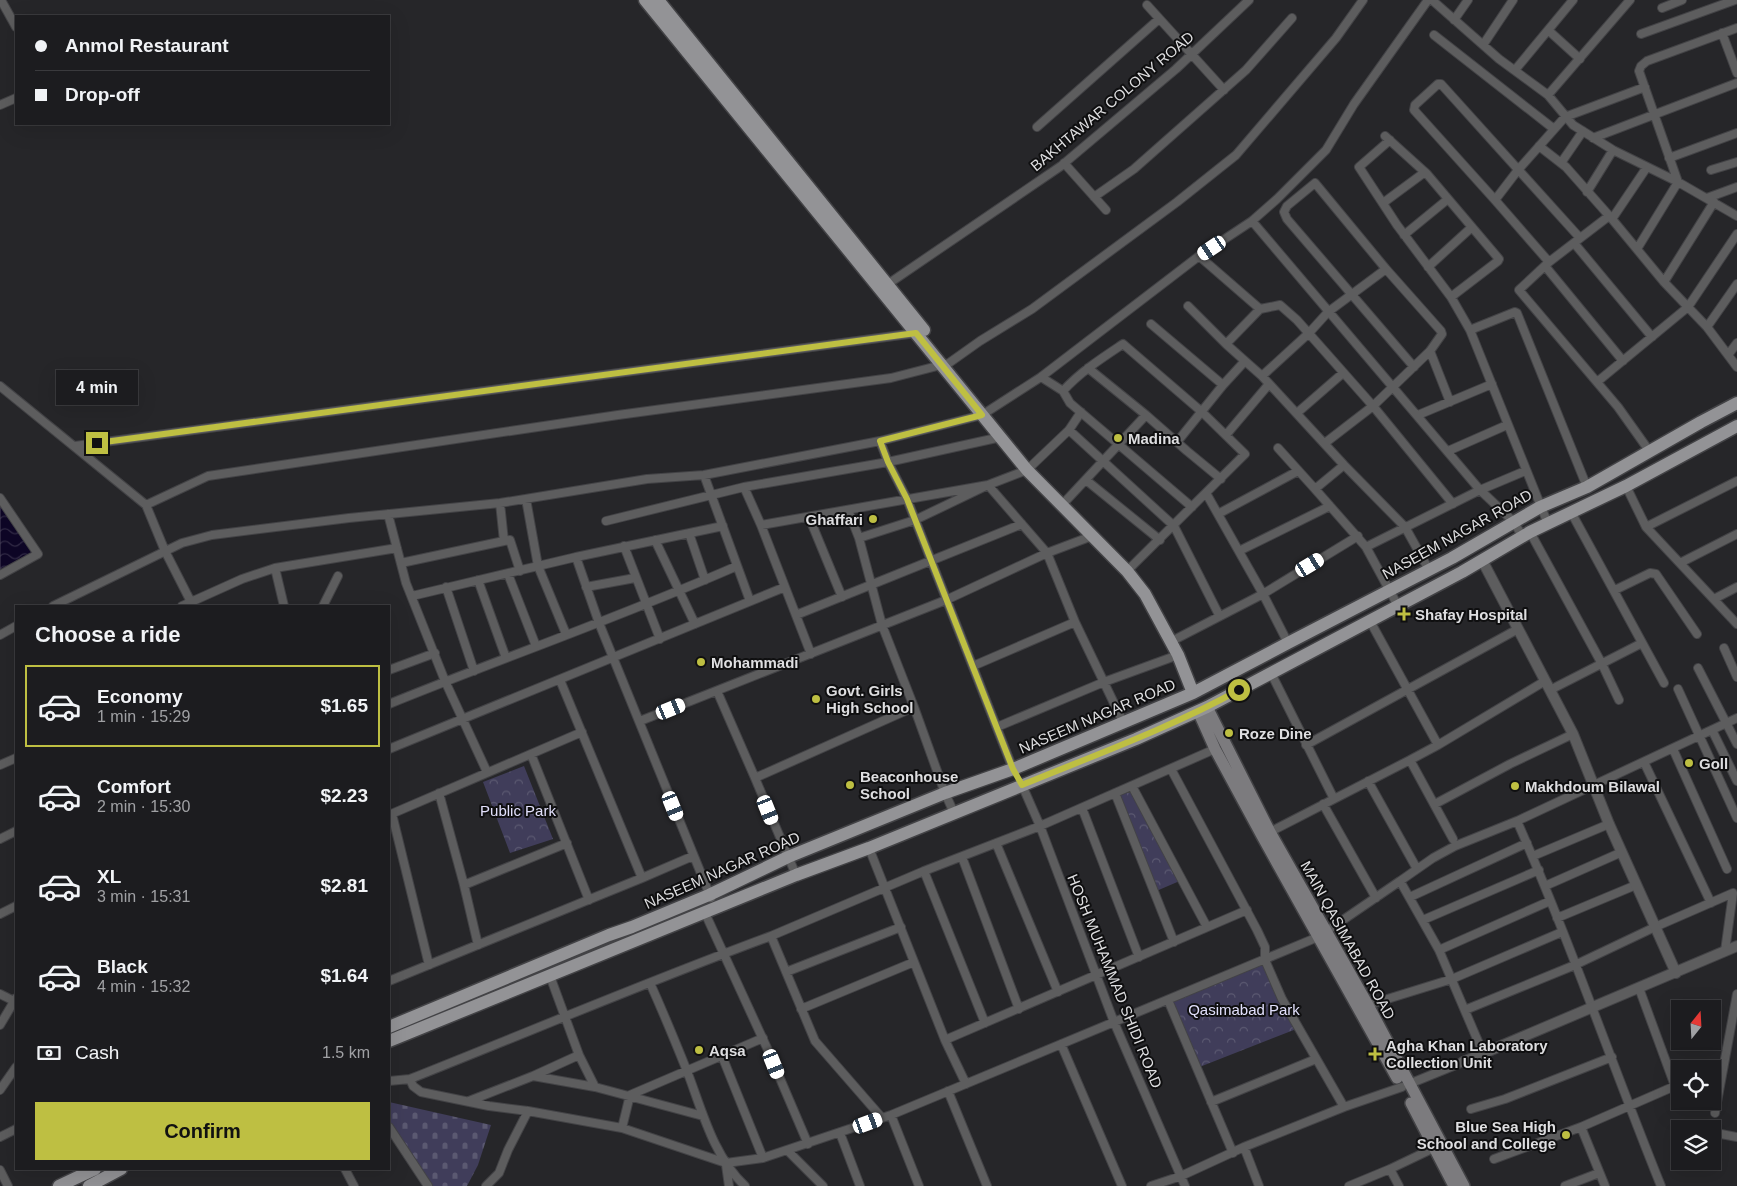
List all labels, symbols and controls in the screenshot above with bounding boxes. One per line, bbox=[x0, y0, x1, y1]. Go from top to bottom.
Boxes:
street label: BAKHTAWAR COLONY ROAD bbox=[1027, 28, 1197, 174]
text: Anmol Restaurant bbox=[65, 35, 229, 56]
text: Drop-off bbox=[65, 84, 140, 105]
car bbox=[1195, 233, 1228, 263]
callout: 4 min bbox=[56, 370, 138, 406]
text: 4 min bbox=[76, 379, 118, 396]
place label: Madina bbox=[1128, 430, 1180, 447]
route end bbox=[86, 432, 108, 454]
marker: Madina bbox=[1112, 432, 1124, 444]
street label: NASEEM NAGAR ROAD bbox=[1379, 486, 1535, 582]
place label: Ghaffari bbox=[805, 511, 863, 528]
marker: Ghaffari bbox=[867, 513, 879, 525]
car bbox=[1293, 551, 1326, 579]
place label: Shafay Hospital bbox=[1415, 606, 1528, 623]
marker: Shafay Hospital bbox=[1397, 607, 1411, 621]
text: Choose a ride bbox=[35, 622, 180, 647]
place label: Mohammadi bbox=[711, 654, 799, 671]
marker: Mohammadi bbox=[695, 656, 707, 668]
street label: NASEEM NAGAR ROAD bbox=[1016, 675, 1178, 757]
route start bbox=[1228, 679, 1250, 701]
place label: Govt. Girls High School bbox=[826, 682, 914, 716]
icon: car bbox=[37, 684, 82, 729]
text: Economy bbox=[97, 686, 183, 707]
marker: Govt. Girls High School bbox=[810, 693, 822, 705]
text: $1.65 bbox=[320, 695, 368, 716]
car bbox=[654, 696, 687, 722]
text: 1 min · 15:29 bbox=[97, 708, 190, 725]
place label: Roze Dine bbox=[1239, 725, 1312, 742]
marker: Roze Dine bbox=[1223, 727, 1235, 739]
place label: Goll bbox=[1699, 755, 1728, 772]
marker: Goll bbox=[1683, 757, 1695, 769]
place label: Beaconhouse School bbox=[860, 768, 958, 802]
icon: car bbox=[37, 774, 82, 819]
text: Comfort bbox=[97, 776, 171, 797]
place label: Makhdoum Bilawal bbox=[1525, 778, 1660, 795]
marker: Beaconhouse School bbox=[844, 779, 856, 791]
marker: Makhdoum Bilawal bbox=[1509, 780, 1521, 792]
text: $2.23 bbox=[320, 785, 368, 806]
car bbox=[660, 789, 685, 823]
car bbox=[755, 793, 780, 827]
text: 2 min · 15:30 bbox=[97, 798, 190, 815]
park label: Public Park bbox=[480, 802, 556, 819]
street label: NASEEM NAGAR ROAD bbox=[642, 828, 803, 912]
street label: MAIN QASIMABAD ROAD bbox=[1297, 858, 1399, 1022]
icon: car bbox=[37, 864, 82, 909]
text: XL bbox=[97, 866, 121, 887]
street label: HOSH MUHAMMAD SHIDI ROAD bbox=[1064, 872, 1166, 1091]
text: $2.81 bbox=[320, 875, 368, 896]
text: 3 min · 15:31 bbox=[97, 888, 190, 905]
icon: car bbox=[37, 954, 82, 999]
text: Black bbox=[97, 956, 148, 977]
text: $1.64 bbox=[320, 965, 368, 986]
text: 4 min · 15:32 bbox=[97, 978, 190, 995]
north arrow bbox=[1671, 1000, 1721, 1050]
map controls bbox=[1671, 1000, 1721, 1170]
park label: Qasimabad Park bbox=[1188, 1001, 1300, 1018]
place label: Agha Khan Laboratory Collection Unit bbox=[1386, 1037, 1548, 1071]
icon: cash bbox=[35, 1039, 63, 1067]
text: Cash bbox=[75, 1042, 119, 1063]
place label: Aqsa bbox=[709, 1042, 746, 1059]
text: 1.5 km bbox=[322, 1044, 370, 1061]
marker: Aqsa bbox=[693, 1044, 705, 1056]
car bbox=[761, 1047, 786, 1081]
marker: Agha Khan Laboratory Collection Unit bbox=[1368, 1047, 1382, 1061]
button: locate bbox=[1671, 1060, 1721, 1110]
button: Confirm bbox=[35, 1102, 370, 1160]
car bbox=[851, 1111, 884, 1135]
place label: Blue Sea High School and College bbox=[1417, 1118, 1556, 1152]
button: layers bbox=[1671, 1120, 1721, 1170]
marker: Blue Sea High School and College bbox=[1560, 1129, 1572, 1141]

